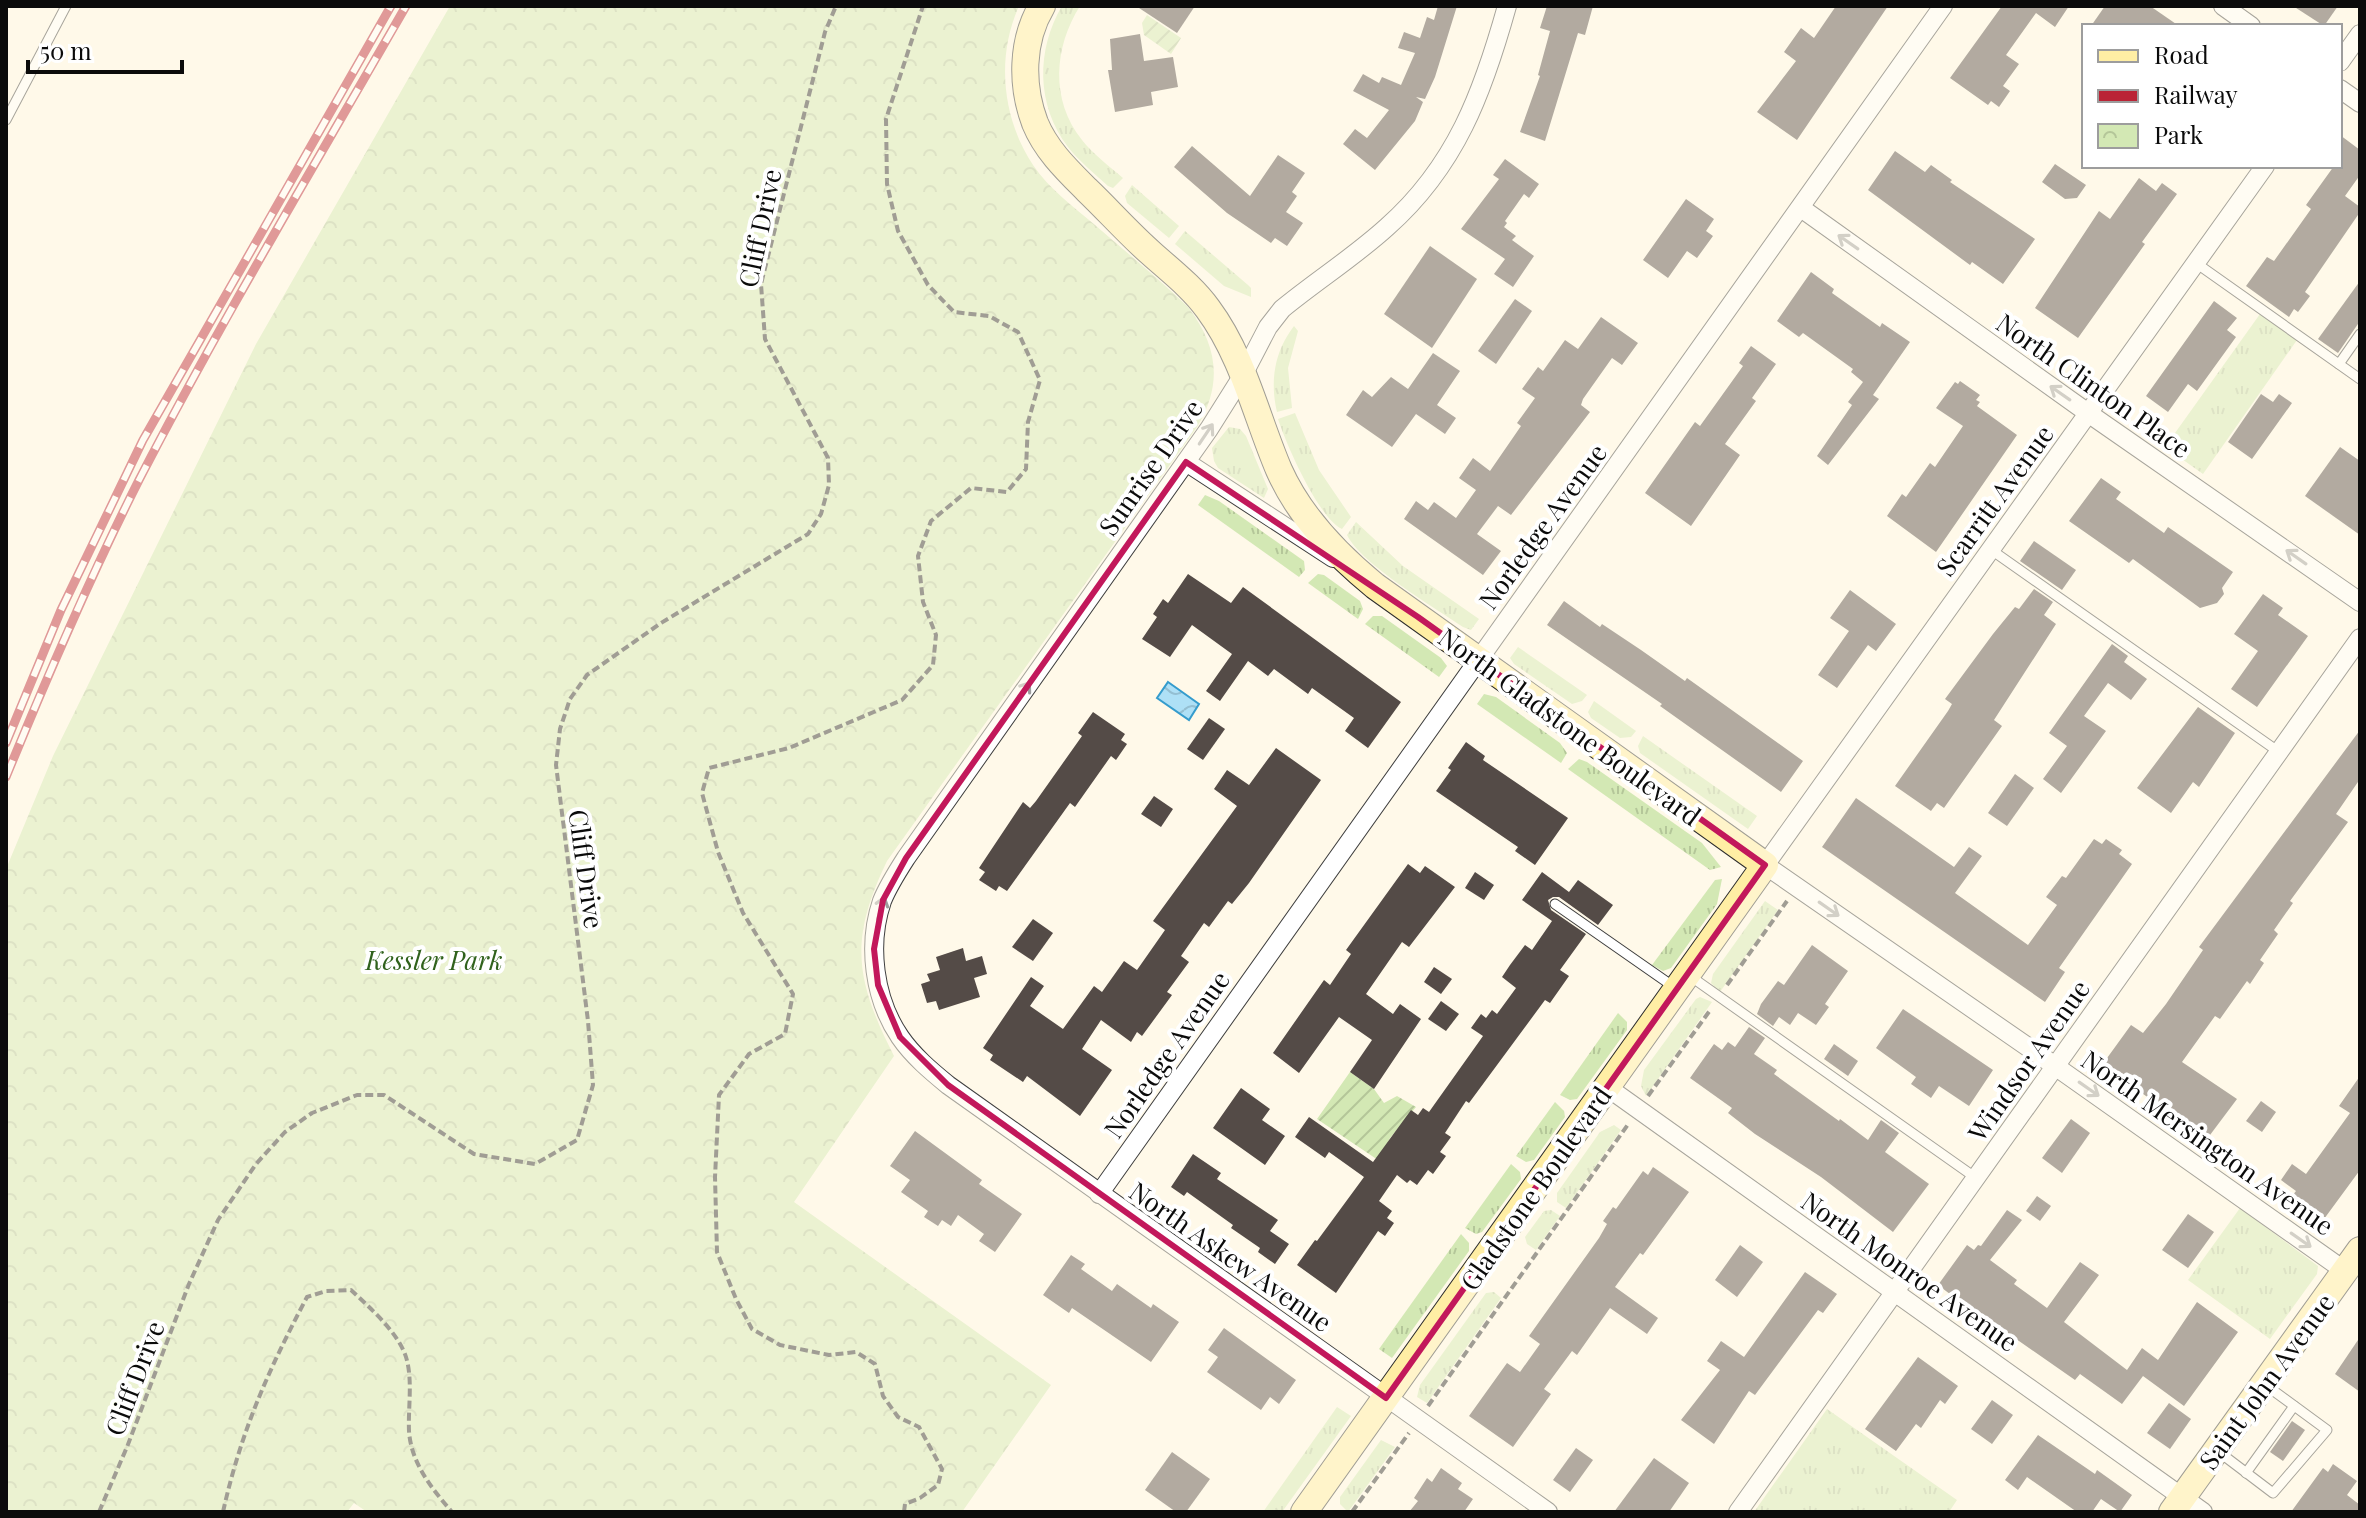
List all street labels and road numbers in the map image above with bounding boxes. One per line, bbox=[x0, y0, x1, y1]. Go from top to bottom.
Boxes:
street label: Cliff Drive bbox=[729, 166, 789, 290]
street label: North Clinton Place bbox=[1990, 305, 2198, 465]
street label: Sunrise Drive bbox=[1090, 392, 1210, 542]
street label: Scarritt Avenue bbox=[1927, 417, 2061, 583]
street label: Norledge Avenue bbox=[1470, 436, 1614, 616]
street label: North Gladstone Boulevard bbox=[1432, 619, 1708, 833]
street label: Cliff Drive bbox=[561, 807, 613, 931]
street label: Norledge Avenue bbox=[1095, 963, 1237, 1145]
street label: Windsor Avenue bbox=[1959, 972, 2097, 1148]
street label: North Mersington Avenue bbox=[2075, 1042, 2341, 1242]
street label: Gladstone Boulevard bbox=[1451, 1079, 1619, 1297]
street label: North Askew Avenue bbox=[1123, 1173, 1339, 1339]
street label: North Monroe Avenue bbox=[1795, 1183, 2025, 1359]
street label: Saint John Avenue bbox=[2190, 1286, 2342, 1476]
street label: Cliff Drive bbox=[96, 1316, 172, 1440]

